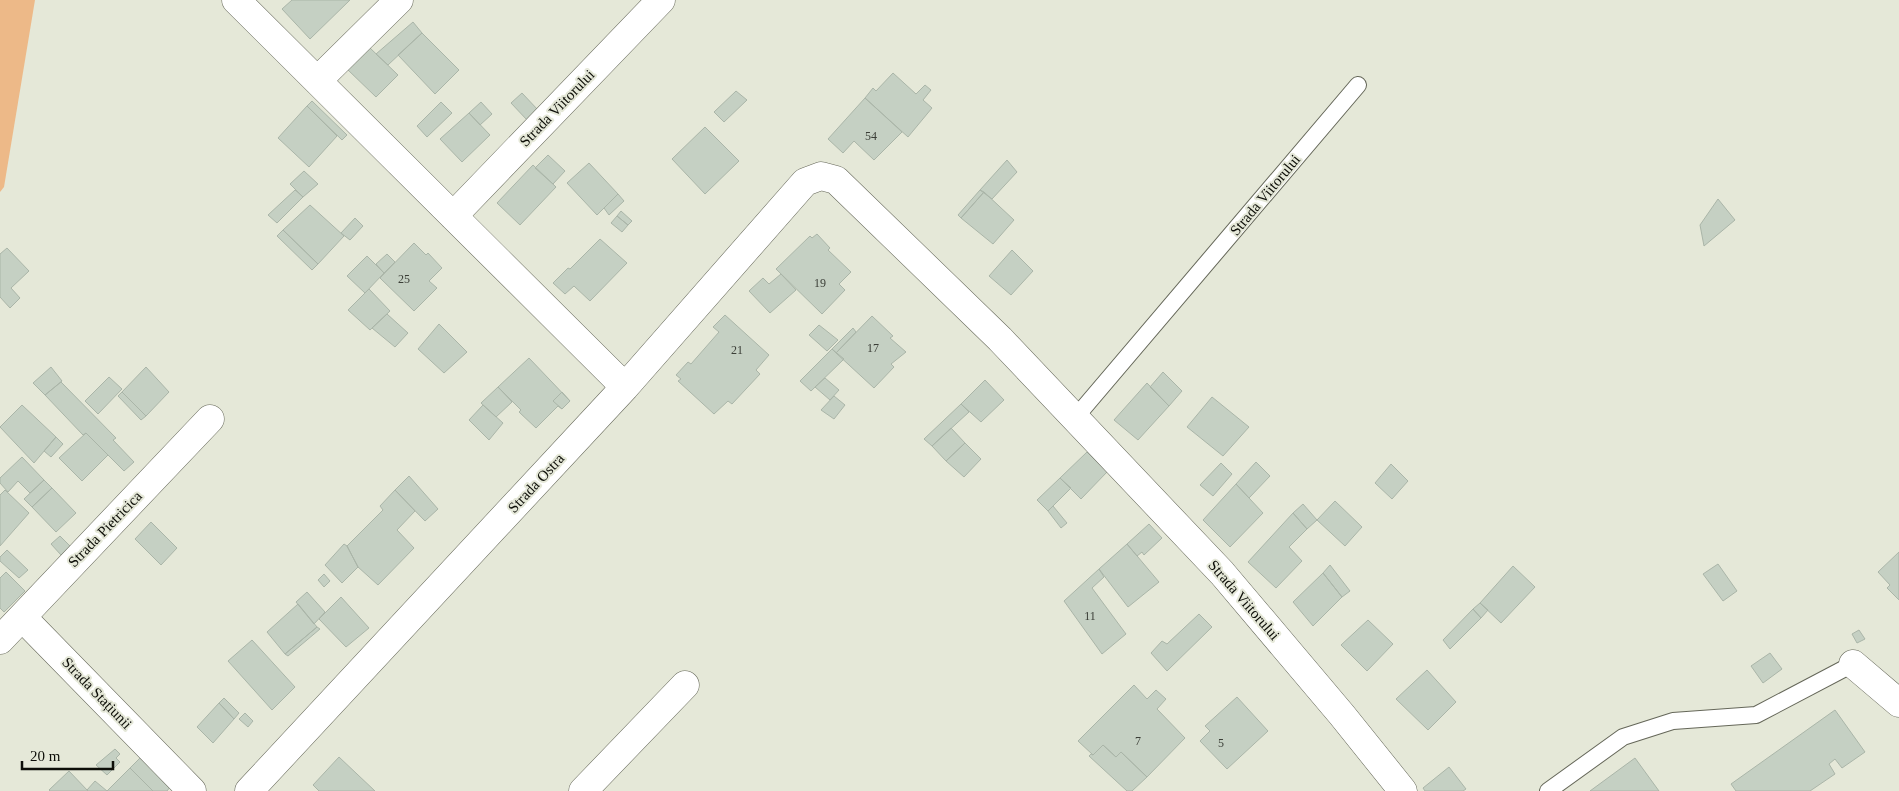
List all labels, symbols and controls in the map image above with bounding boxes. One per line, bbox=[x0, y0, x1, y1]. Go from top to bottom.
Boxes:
street label: Strada Viitorului bbox=[516, 66, 598, 150]
house number: 54 bbox=[865, 129, 877, 143]
street label: Strada Viitorului bbox=[1227, 152, 1303, 238]
house number: 25 bbox=[398, 272, 410, 286]
house number: 19 bbox=[814, 276, 826, 290]
house number: 17 bbox=[867, 341, 879, 355]
house number: 21 bbox=[731, 343, 743, 357]
street label: Strada Ostra bbox=[505, 450, 568, 516]
street label: Strada Pietricica bbox=[65, 488, 145, 570]
street label: Strada Viitorului bbox=[1205, 557, 1283, 643]
house number: 11 bbox=[1084, 609, 1096, 623]
street label: Strada Stațiunii bbox=[58, 654, 135, 733]
house number: 7 bbox=[1135, 734, 1141, 748]
house number: 5 bbox=[1218, 736, 1224, 750]
scale bar bbox=[22, 738, 114, 770]
text: 20 m bbox=[30, 748, 61, 764]

